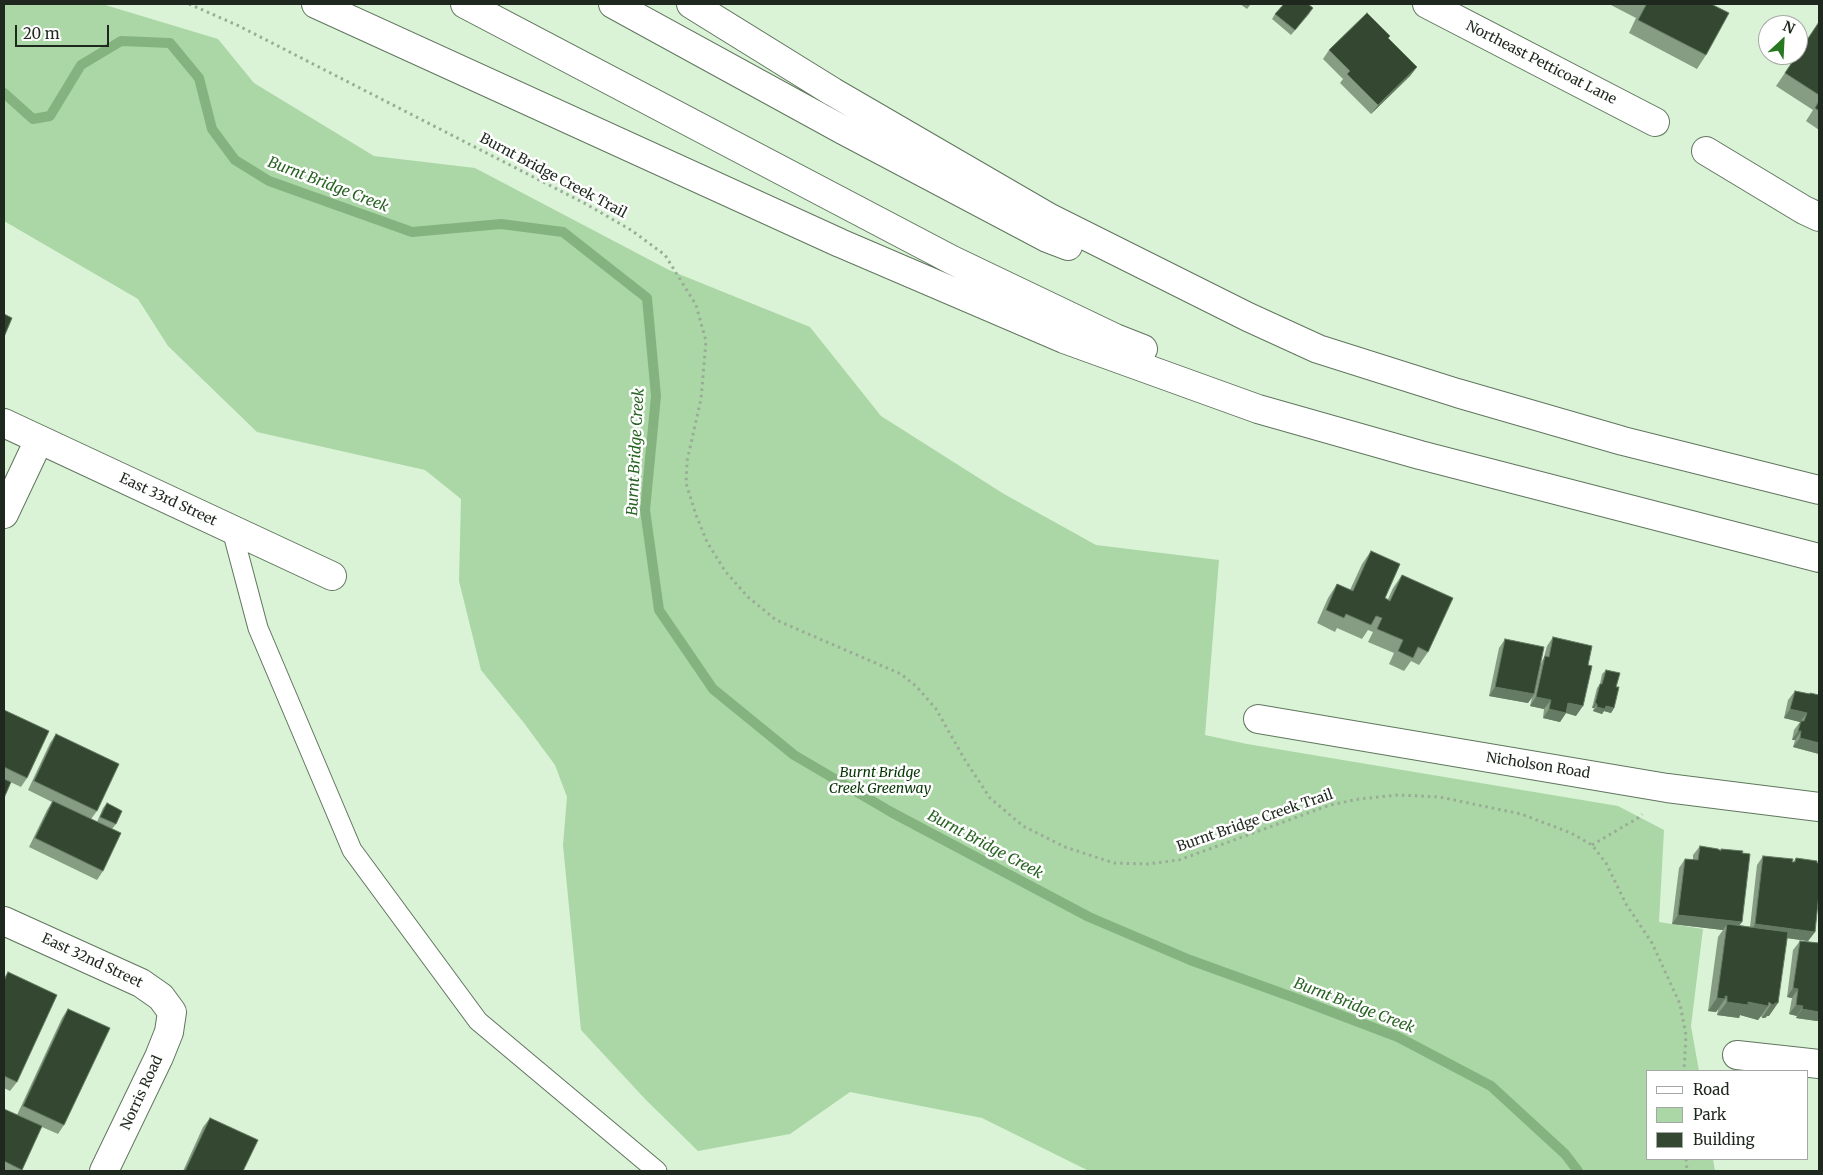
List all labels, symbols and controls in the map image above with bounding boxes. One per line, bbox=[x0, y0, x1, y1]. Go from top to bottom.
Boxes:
scale bar bbox=[18, 15, 111, 47]
north arrow bbox=[1758, 15, 1808, 65]
text: N bbox=[1780, 17, 1798, 38]
street label: Northeast Petticoat Lane bbox=[1463, 18, 1619, 108]
text: 20 m bbox=[23, 24, 60, 43]
street label: Burnt Bridge Creek Trail bbox=[477, 130, 629, 222]
water label: Burnt Bridge Creek bbox=[265, 154, 391, 216]
water label: Burnt Bridge Creek bbox=[624, 388, 648, 516]
street label: East 33rd Street bbox=[117, 470, 219, 530]
street label: Nicholson Road bbox=[1485, 749, 1591, 783]
park label: Burnt Bridge Creek Greenway bbox=[829, 765, 931, 798]
street label: Burnt Bridge Creek Trail bbox=[1175, 786, 1335, 856]
water label: Burnt Bridge Creek bbox=[924, 807, 1046, 883]
street label: East 32nd Street bbox=[39, 930, 145, 992]
water label: Burnt Bridge Creek bbox=[1291, 975, 1417, 1037]
street label: Norris Road bbox=[117, 1053, 167, 1133]
legend bbox=[1646, 1070, 1808, 1160]
text: Road bbox=[1693, 1080, 1729, 1099]
text: Park bbox=[1693, 1105, 1726, 1124]
text: Building bbox=[1693, 1130, 1755, 1149]

